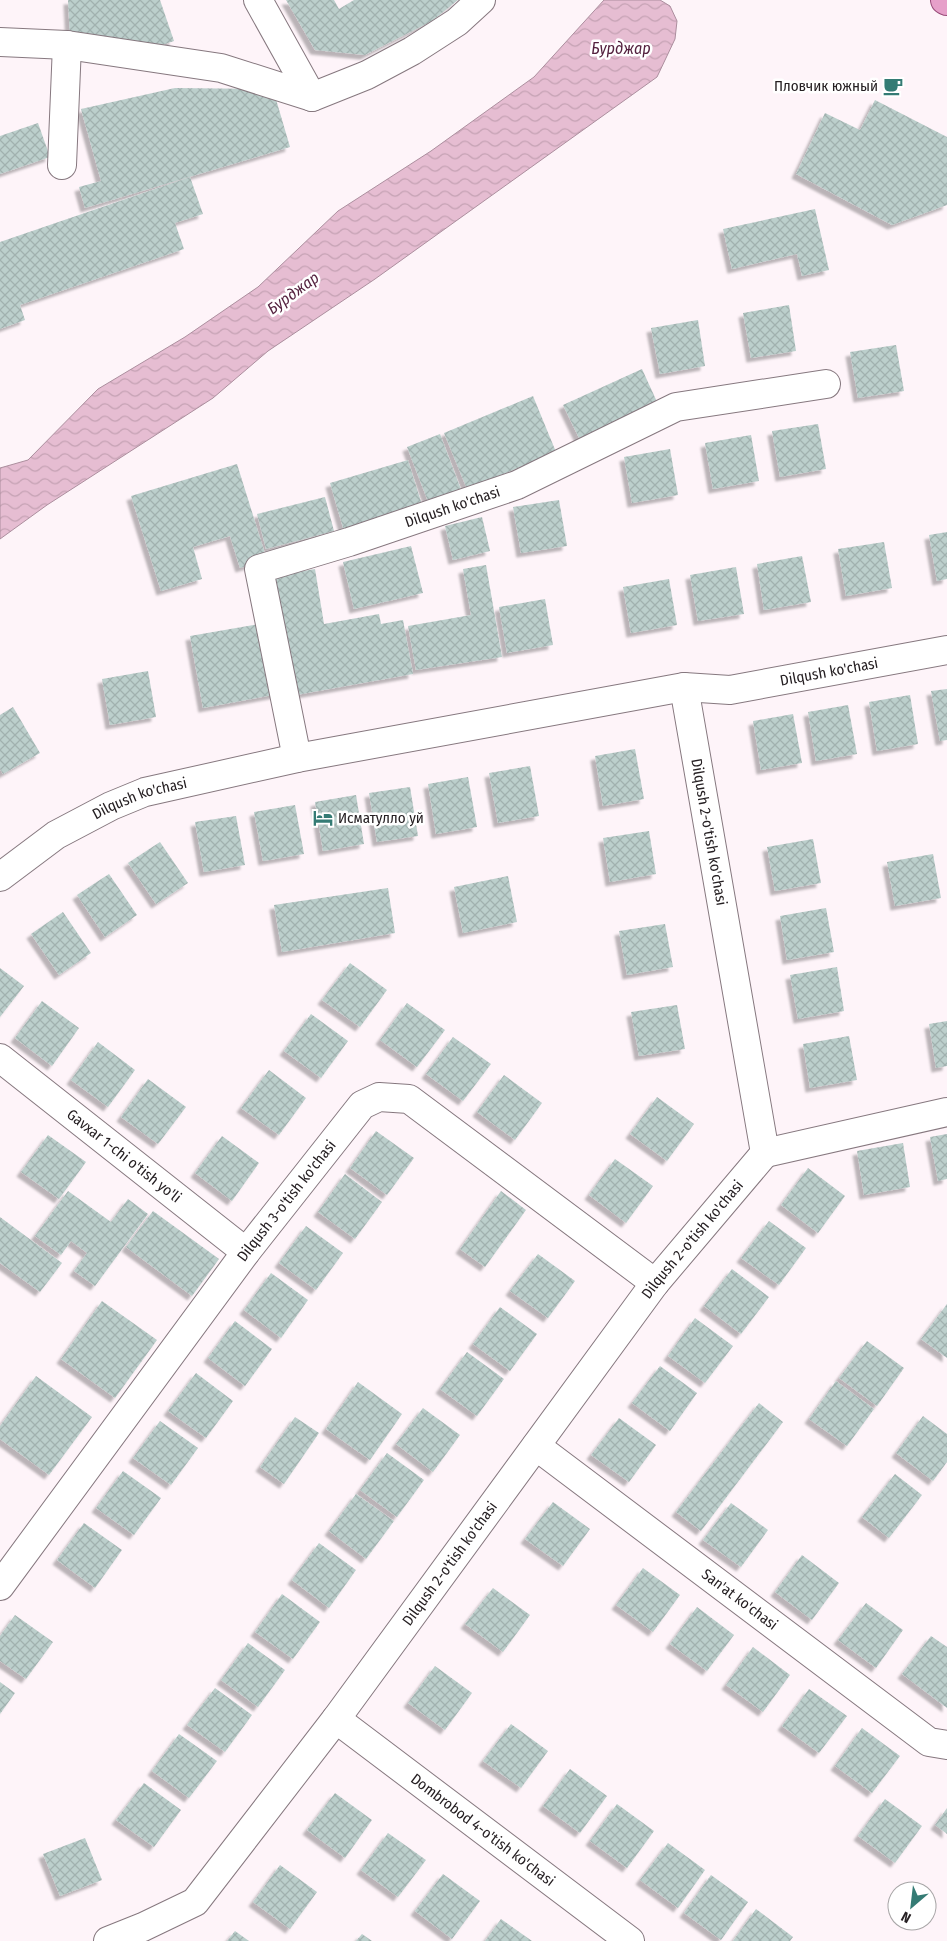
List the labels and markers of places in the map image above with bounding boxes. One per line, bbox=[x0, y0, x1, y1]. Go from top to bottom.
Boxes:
cafe icon: Пловчик южный bbox=[882, 75, 904, 97]
place label: Пловчик южный bbox=[774, 77, 878, 95]
hotel icon: Исматулло уй bbox=[312, 807, 334, 829]
place label: Исматулло уй bbox=[338, 809, 424, 827]

